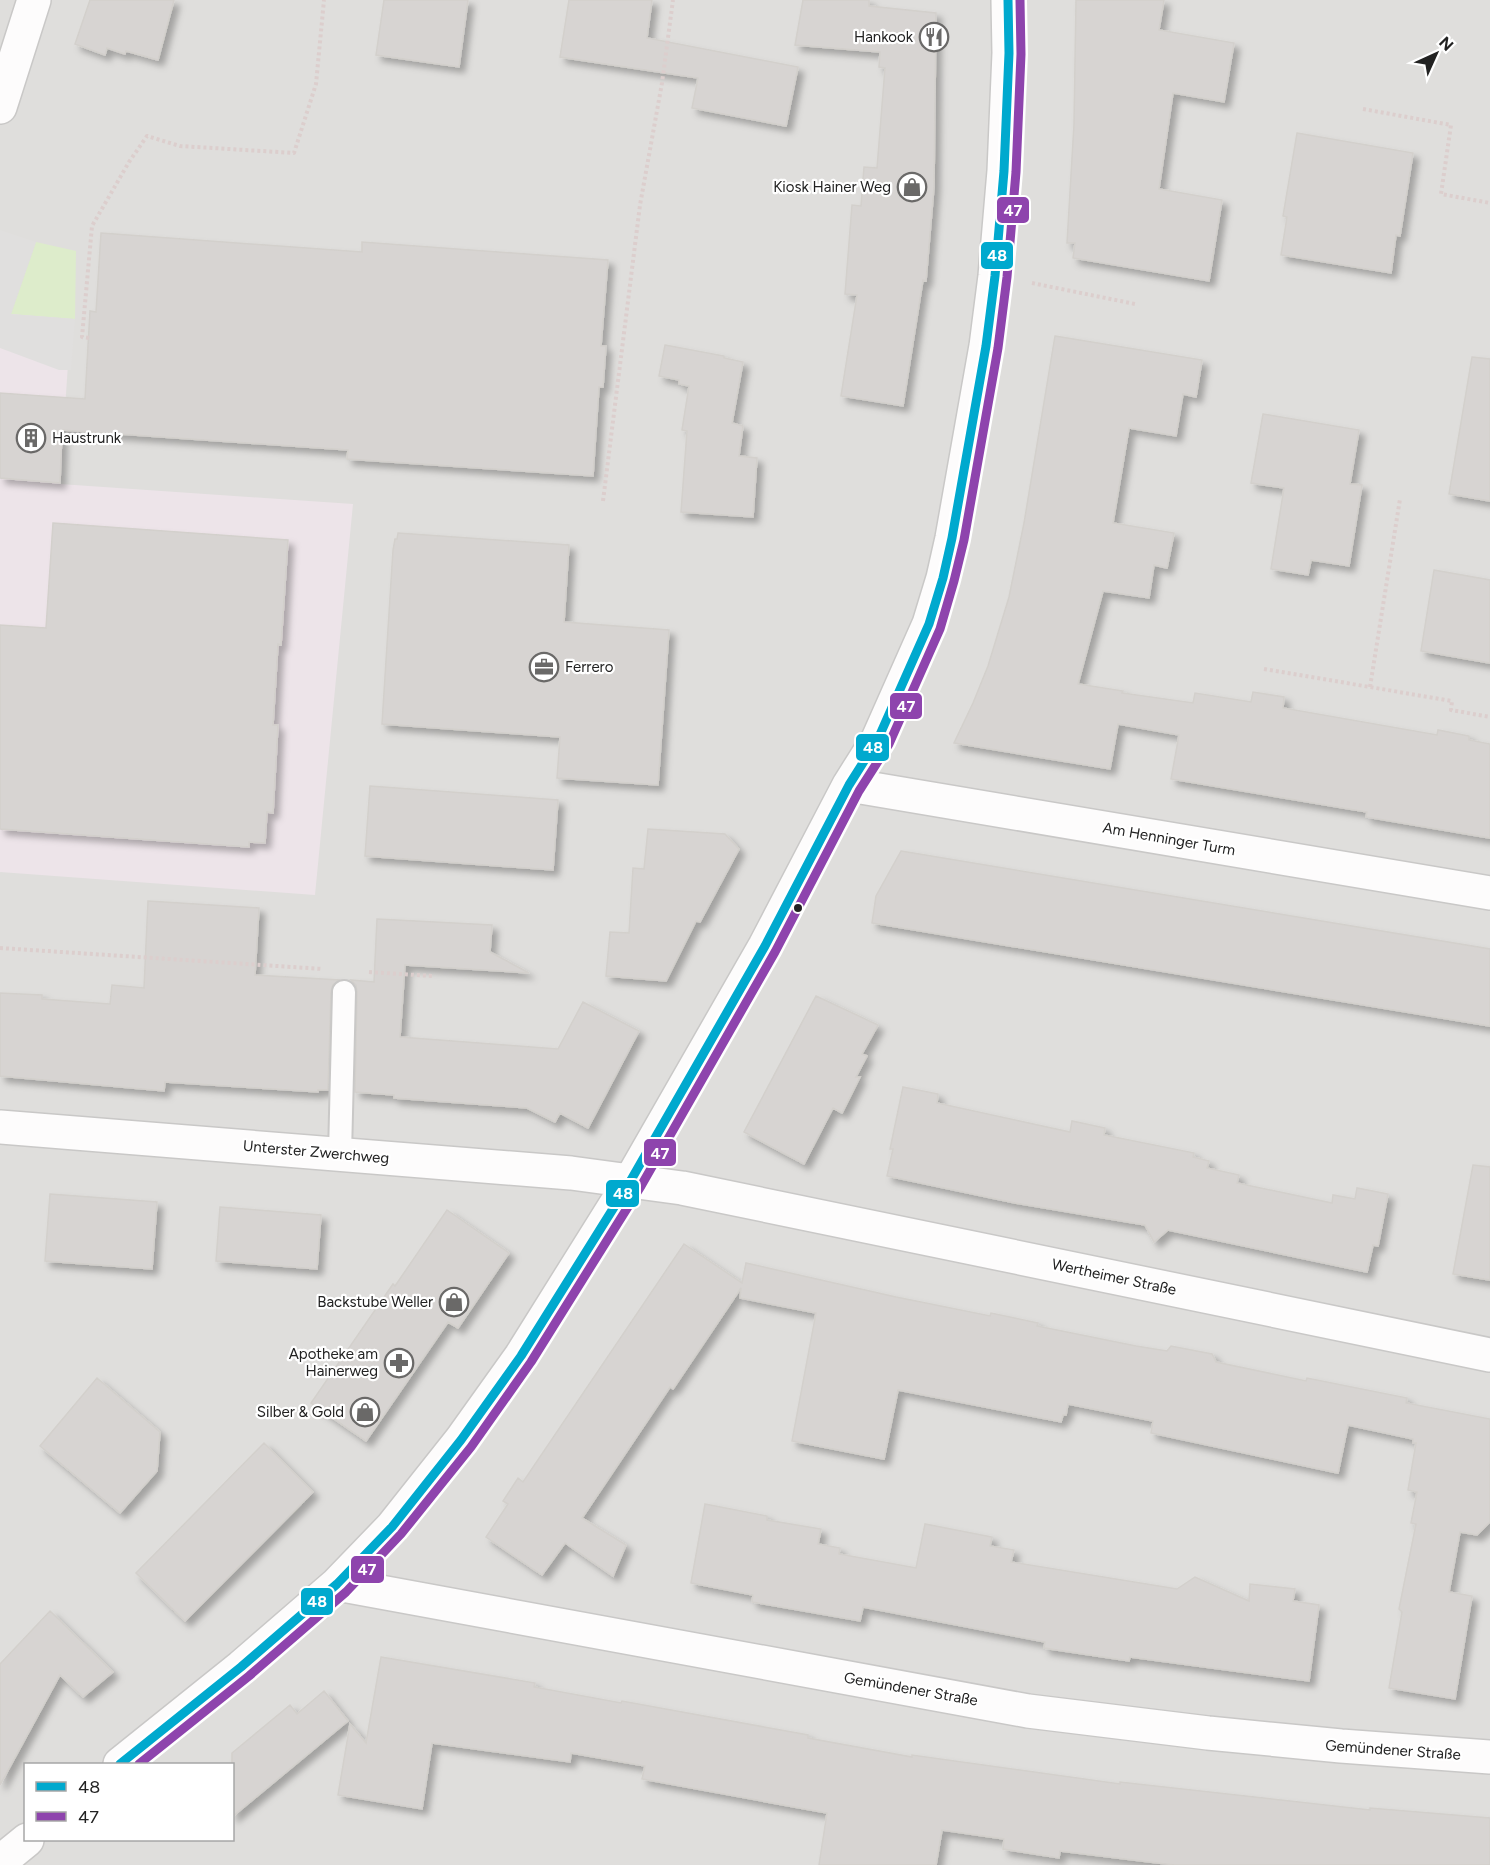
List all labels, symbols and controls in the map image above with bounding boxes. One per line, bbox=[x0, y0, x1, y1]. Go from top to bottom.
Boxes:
restaurant icon: Hankook bbox=[918, 21, 950, 53]
north arrow bbox=[1406, 24, 1466, 84]
place label: Hankook bbox=[854, 28, 914, 46]
text: N bbox=[1435, 33, 1457, 55]
shop icon: Kiosk Hainer Weg bbox=[896, 171, 928, 203]
place label: Kiosk Hainer Weg bbox=[773, 178, 891, 196]
line badge: 47 bbox=[996, 196, 1030, 224]
text: 47 bbox=[1003, 201, 1023, 220]
line badge: 48 bbox=[980, 241, 1014, 270]
text: 48 bbox=[987, 246, 1007, 265]
building icon: Haustrunk bbox=[15, 422, 47, 454]
place label: Haustrunk bbox=[52, 429, 122, 447]
office icon: Ferrero bbox=[528, 651, 560, 683]
place label: Ferrero bbox=[565, 658, 614, 676]
line badge: 47 bbox=[889, 692, 923, 720]
text: 47 bbox=[896, 697, 916, 716]
line badge: 48 bbox=[855, 733, 890, 762]
text: 48 bbox=[863, 738, 883, 757]
street label: Am Henninger Turm bbox=[1101, 818, 1237, 860]
unlabelled marker bbox=[792, 902, 804, 914]
street label: Unterster Zwerchweg bbox=[242, 1137, 390, 1167]
line badge: 47 bbox=[643, 1138, 677, 1167]
text: 47 bbox=[650, 1144, 670, 1163]
line badge: 48 bbox=[605, 1179, 640, 1208]
text: 48 bbox=[613, 1184, 633, 1203]
street label: Wertheimer Straße bbox=[1050, 1255, 1178, 1299]
shop icon: Backstube Weller bbox=[438, 1286, 470, 1318]
place label: Backstube Weller bbox=[317, 1293, 433, 1311]
place label: Apotheke am Hainerweg bbox=[289, 1345, 378, 1380]
pharmacy icon: Apotheke am Hainerweg bbox=[383, 1347, 415, 1379]
shop icon: Silber & Gold bbox=[349, 1396, 381, 1428]
place label: Silber & Gold bbox=[257, 1403, 344, 1421]
line badge: 47 bbox=[350, 1555, 385, 1584]
text: 47 bbox=[357, 1560, 377, 1579]
line badge: 48 bbox=[300, 1587, 334, 1616]
text: 48 bbox=[307, 1592, 327, 1611]
street label: Gemündener Straße bbox=[843, 1668, 979, 1710]
street label: Gemündener Straße bbox=[1325, 1736, 1461, 1764]
legend bbox=[24, 1763, 234, 1841]
text: 48 bbox=[78, 1776, 100, 1798]
text: 47 bbox=[78, 1806, 99, 1828]

